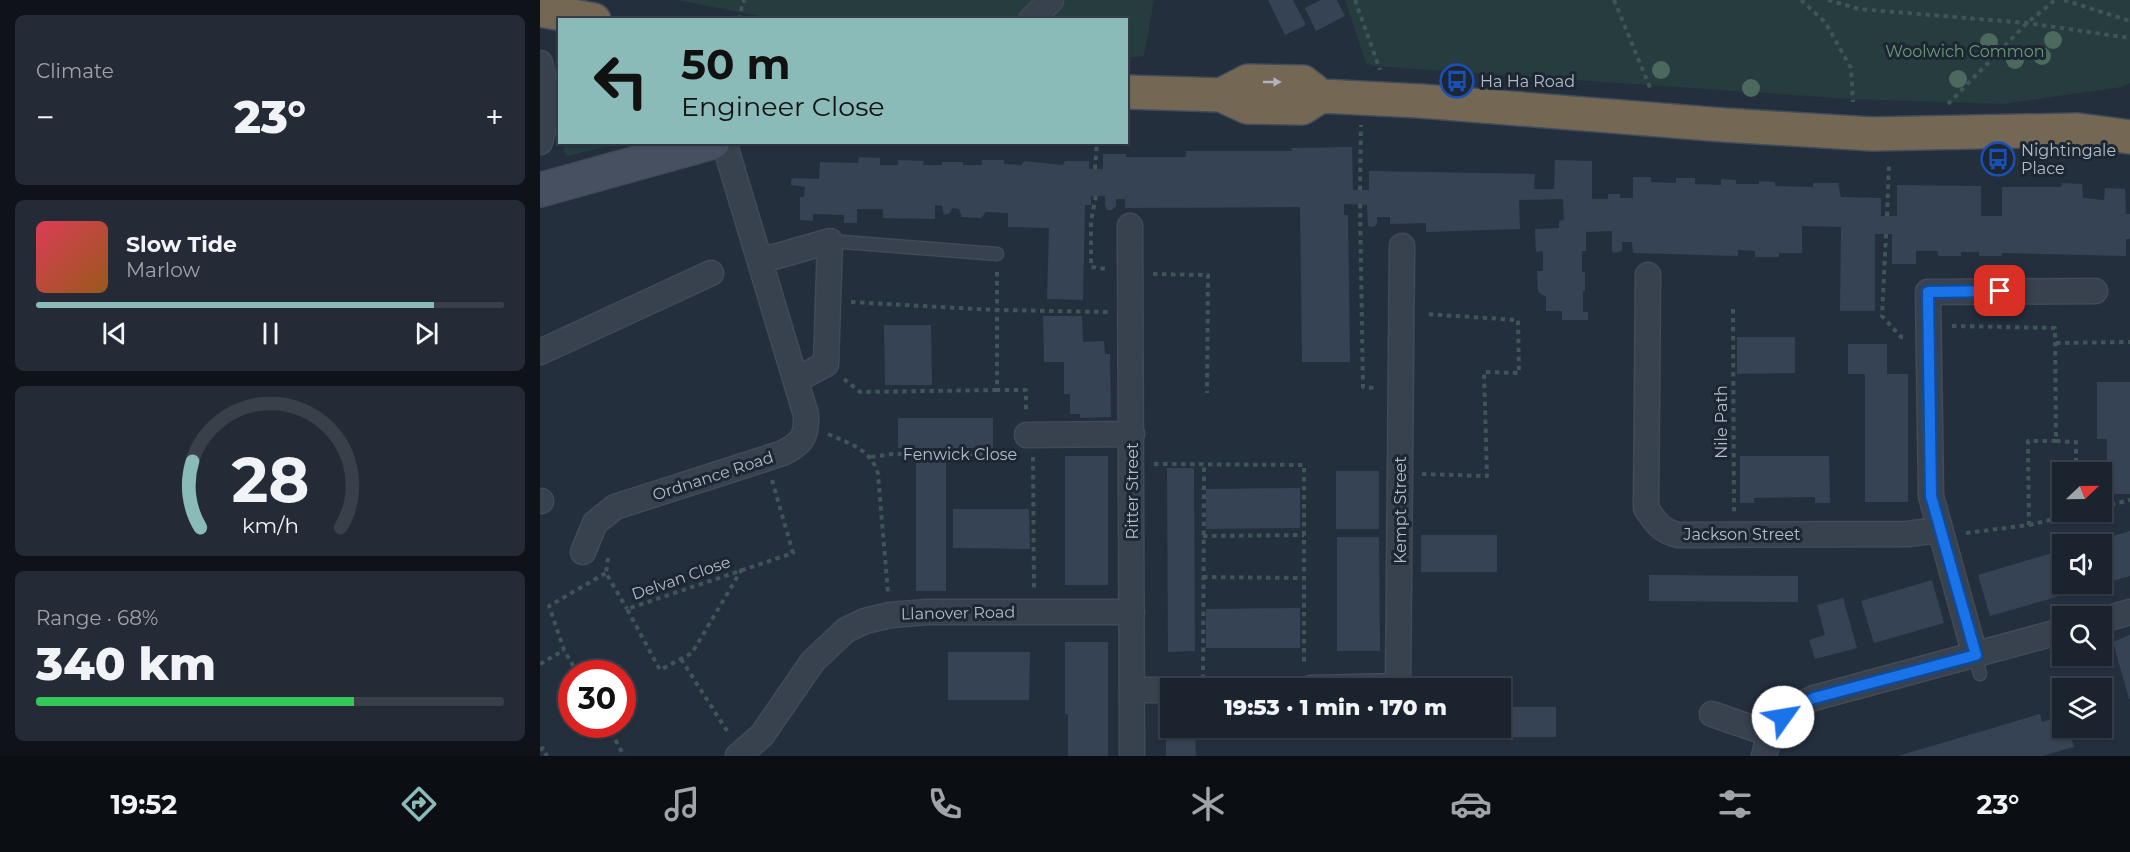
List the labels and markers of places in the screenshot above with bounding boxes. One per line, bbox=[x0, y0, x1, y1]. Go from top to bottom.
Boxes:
bus stop icon: Ha Ha Road bbox=[1439, 63, 1475, 99]
place label: Ha Ha Road bbox=[1480, 72, 1575, 91]
bus stop icon: Nightingale Place bbox=[1980, 141, 2016, 177]
place label: Nightingale Place bbox=[2021, 141, 2116, 178]
pin bbox=[1974, 265, 2025, 316]

